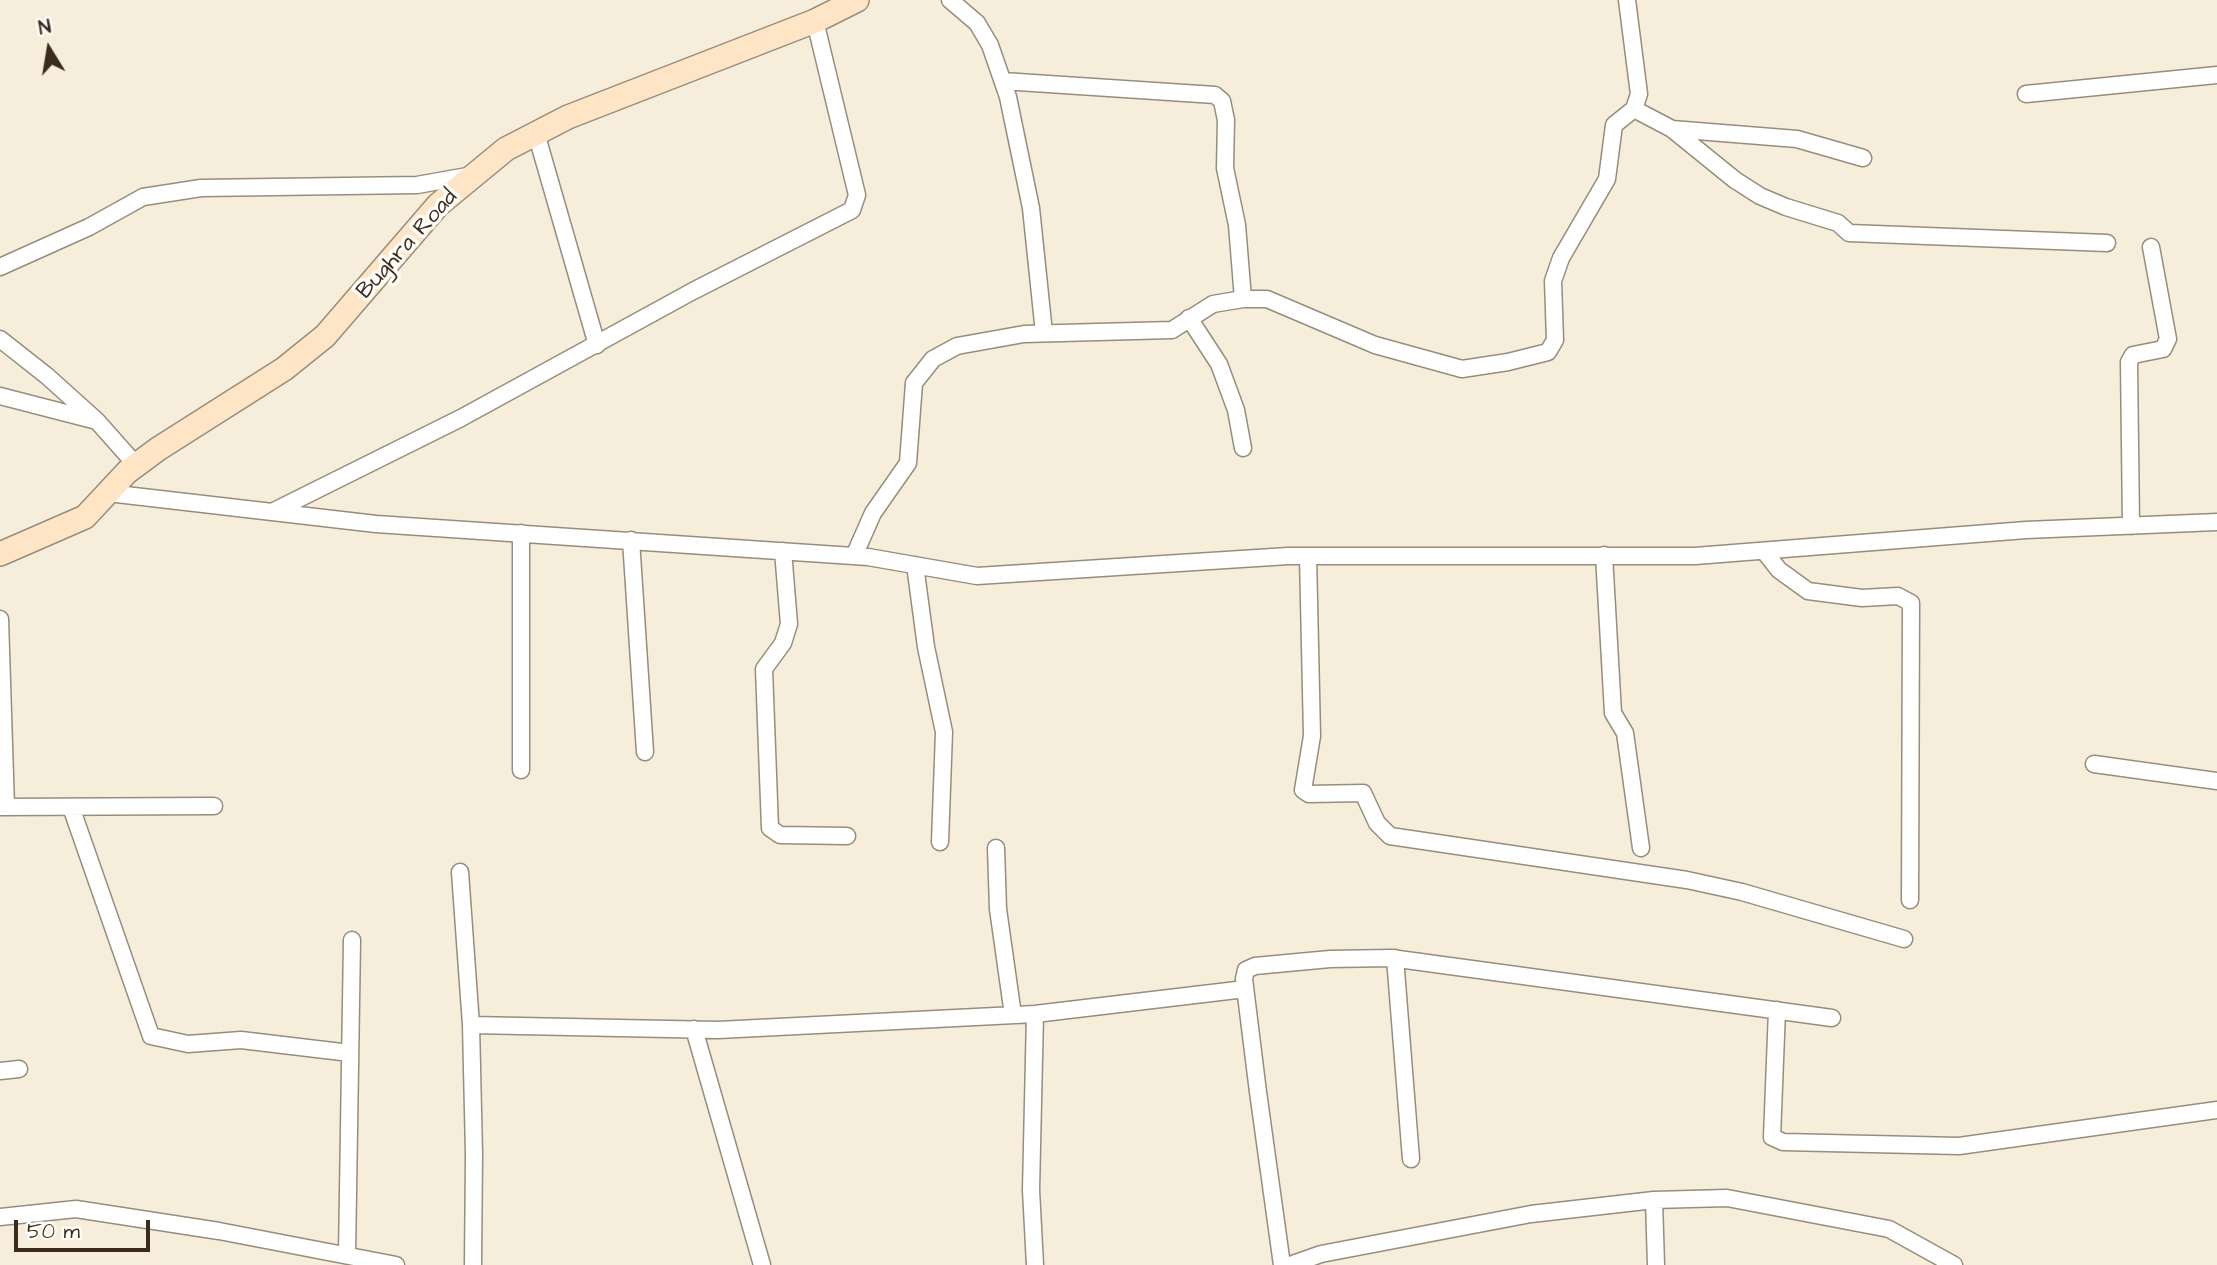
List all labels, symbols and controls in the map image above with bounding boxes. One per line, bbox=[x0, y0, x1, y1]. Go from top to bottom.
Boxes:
north arrow bbox=[14, 14, 84, 84]
text: N bbox=[36, 14, 53, 42]
street label: Bughra Road bbox=[352, 185, 464, 305]
scale bar bbox=[18, 1206, 154, 1250]
text: 50 m bbox=[27, 1217, 80, 1246]

